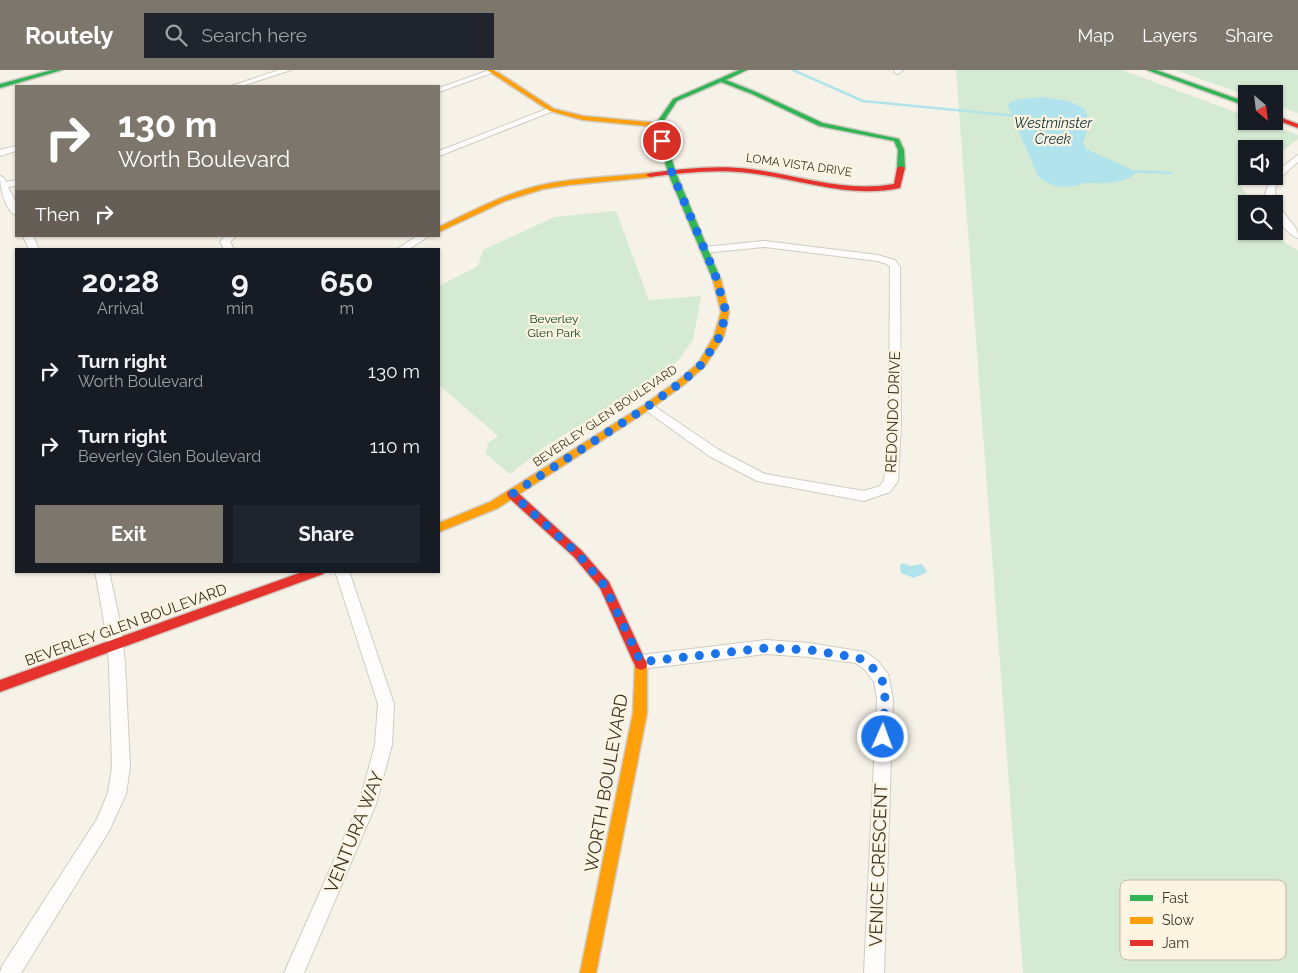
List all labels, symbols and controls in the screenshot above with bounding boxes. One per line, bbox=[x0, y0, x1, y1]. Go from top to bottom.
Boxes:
search box bbox=[144, 13, 494, 58]
text: Routely bbox=[25, 21, 114, 50]
icon: search bbox=[162, 21, 190, 49]
text: Search here bbox=[202, 24, 307, 46]
text: Map bbox=[1078, 25, 1114, 46]
text: Layers bbox=[1142, 25, 1197, 46]
text: Share bbox=[1225, 25, 1273, 46]
north arrow bbox=[1238, 85, 1282, 130]
map controls bbox=[1238, 85, 1283, 240]
text: 130 m bbox=[118, 104, 217, 145]
icon: right bbox=[35, 105, 100, 170]
water label: Westminster Creek bbox=[1014, 115, 1093, 147]
pin bbox=[641, 120, 683, 162]
icon: arrive bbox=[648, 127, 676, 155]
button: sound bbox=[1238, 140, 1283, 185]
text: Worth Boulevard bbox=[118, 146, 290, 172]
street label: LOMA VISTA DRIVE bbox=[745, 151, 853, 179]
button: search bbox=[1238, 195, 1283, 240]
icon: right bbox=[90, 200, 118, 228]
text: Then bbox=[35, 203, 80, 225]
text: 20:28 bbox=[82, 264, 159, 299]
text: 9 bbox=[231, 264, 249, 299]
text: 650 bbox=[320, 264, 373, 299]
text: Arrival bbox=[97, 299, 144, 318]
text: min bbox=[226, 299, 254, 318]
text: m bbox=[339, 299, 354, 318]
park label: Beverley Glen Park bbox=[527, 312, 581, 340]
text: Turn right bbox=[78, 350, 167, 372]
street label: REDONDO DRIVE bbox=[882, 351, 904, 473]
icon: right bbox=[35, 357, 63, 385]
text: 130 m bbox=[368, 360, 420, 382]
street label: BEVERLEY GLEN BOULEVARD bbox=[530, 362, 680, 470]
text: Worth Boulevard bbox=[78, 372, 203, 391]
text: Turn right bbox=[78, 425, 167, 447]
icon: right bbox=[35, 432, 63, 460]
text: 110 m bbox=[370, 435, 420, 457]
text: Beverley Glen Boulevard bbox=[78, 447, 261, 466]
button: Exit bbox=[35, 505, 223, 563]
button: Share bbox=[233, 505, 420, 563]
street label: BEVERLEY GLEN BOULEVARD bbox=[23, 580, 230, 670]
street label: WORTH BOULEVARD bbox=[580, 692, 632, 874]
position arrow bbox=[856, 710, 908, 762]
street label: VENTURA WAY bbox=[320, 768, 388, 896]
street label: VENICE CRESCENT bbox=[865, 783, 891, 947]
legend bbox=[1120, 880, 1286, 960]
text: Fast bbox=[1162, 890, 1189, 906]
text: Slow bbox=[1162, 912, 1194, 928]
text: Jam bbox=[1162, 935, 1189, 951]

